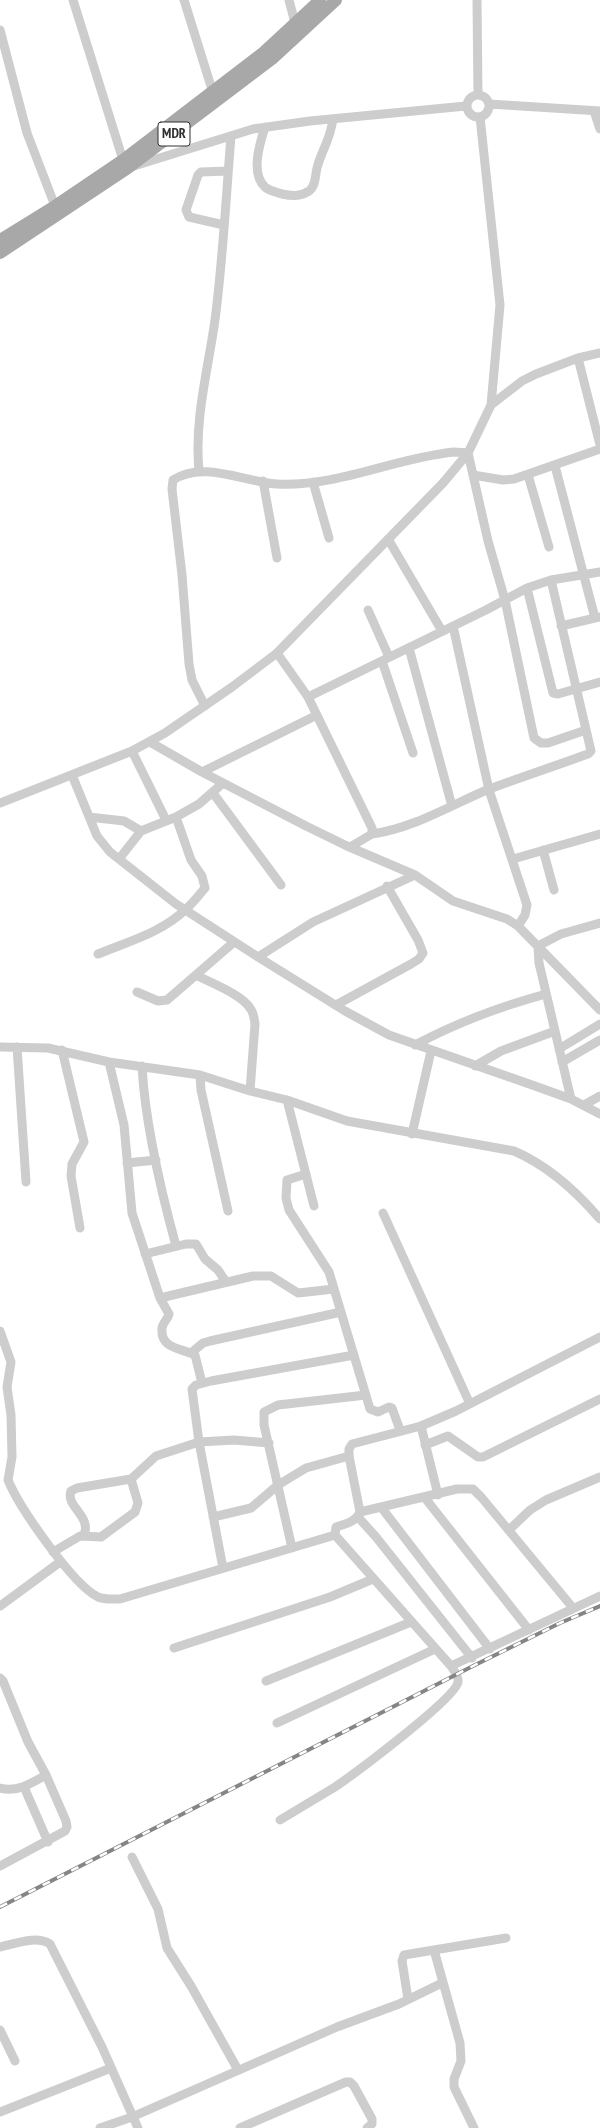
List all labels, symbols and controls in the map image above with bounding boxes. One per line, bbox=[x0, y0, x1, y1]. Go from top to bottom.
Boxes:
road number: MDR bbox=[158, 122, 190, 146]

